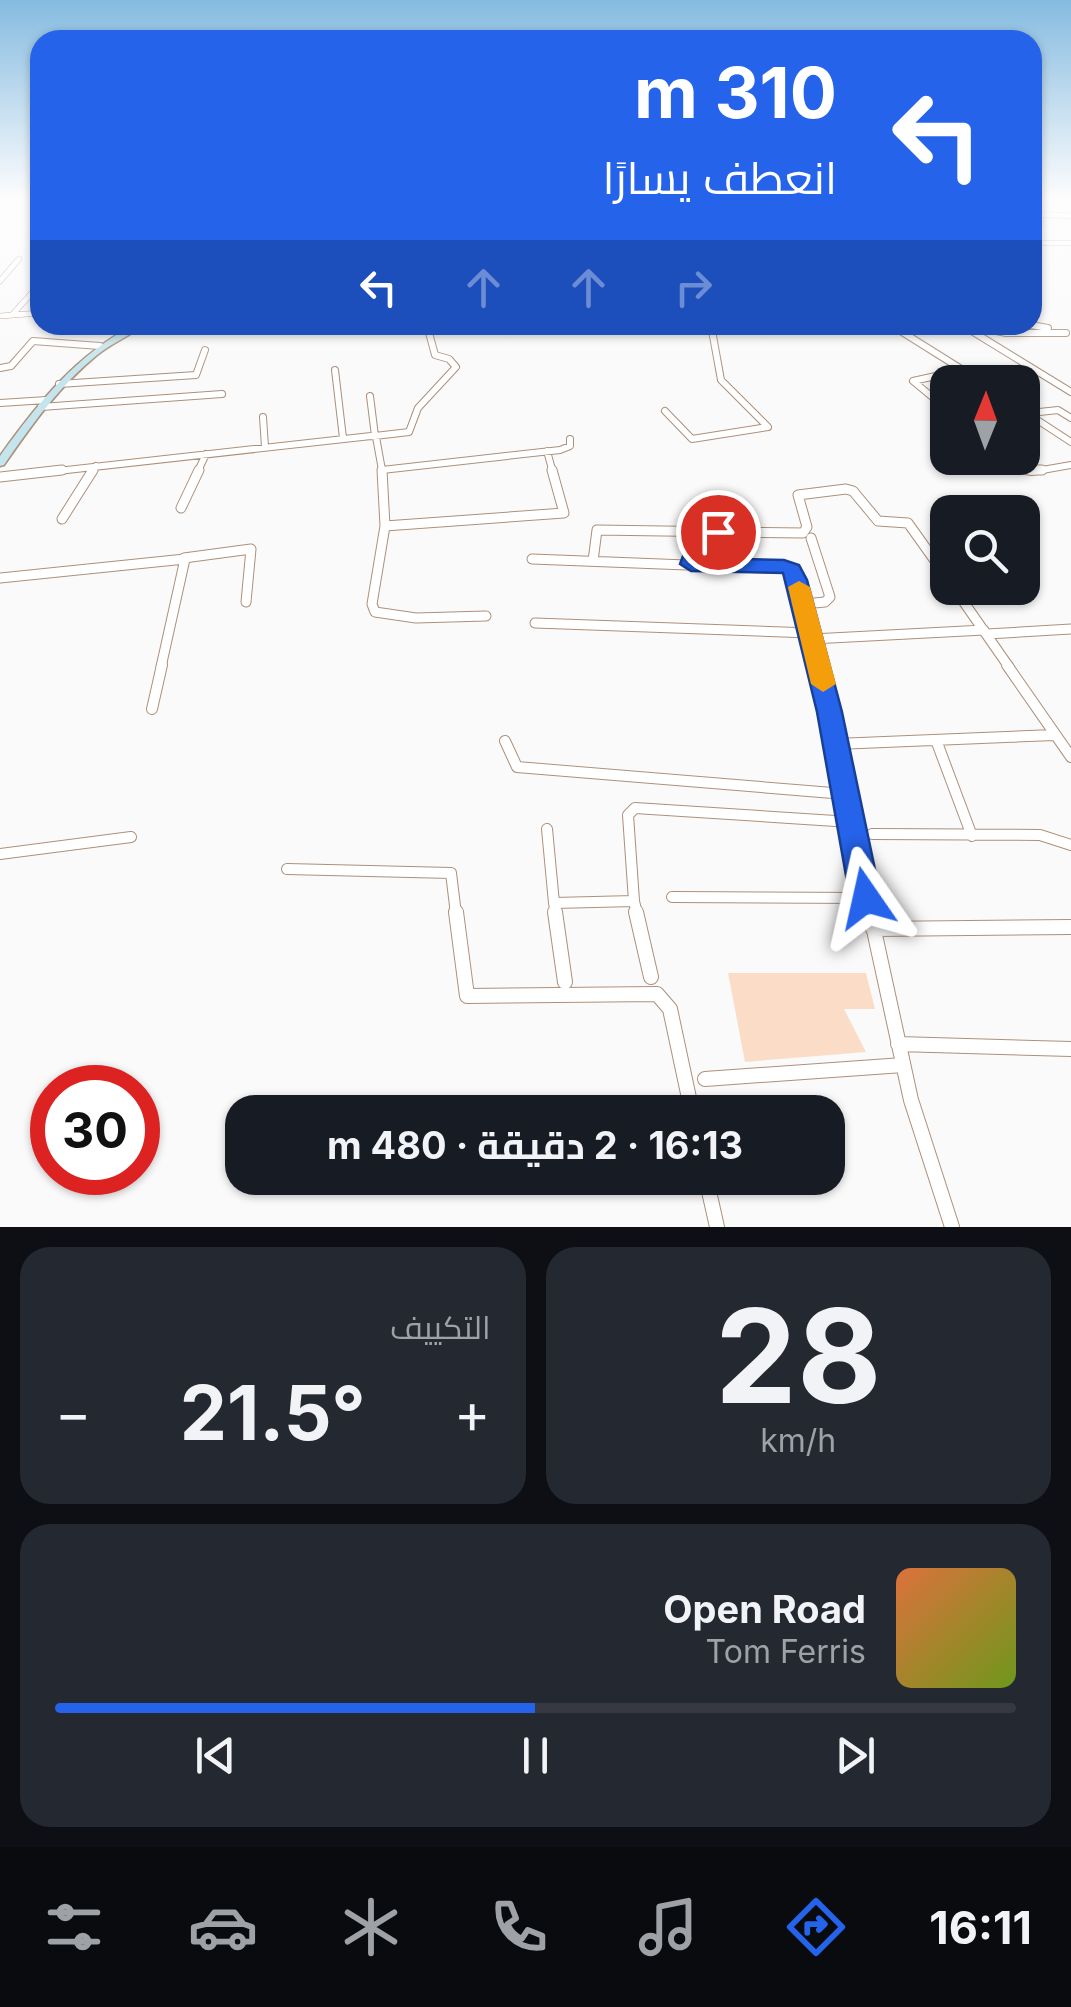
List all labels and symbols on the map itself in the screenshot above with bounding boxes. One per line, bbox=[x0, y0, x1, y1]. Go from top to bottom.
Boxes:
north arrow bbox=[930, 365, 1040, 475]
pin bbox=[676, 490, 761, 575]
position arrow bbox=[814, 846, 918, 950]
speed limit sign: 30 bbox=[30, 1065, 160, 1195]

